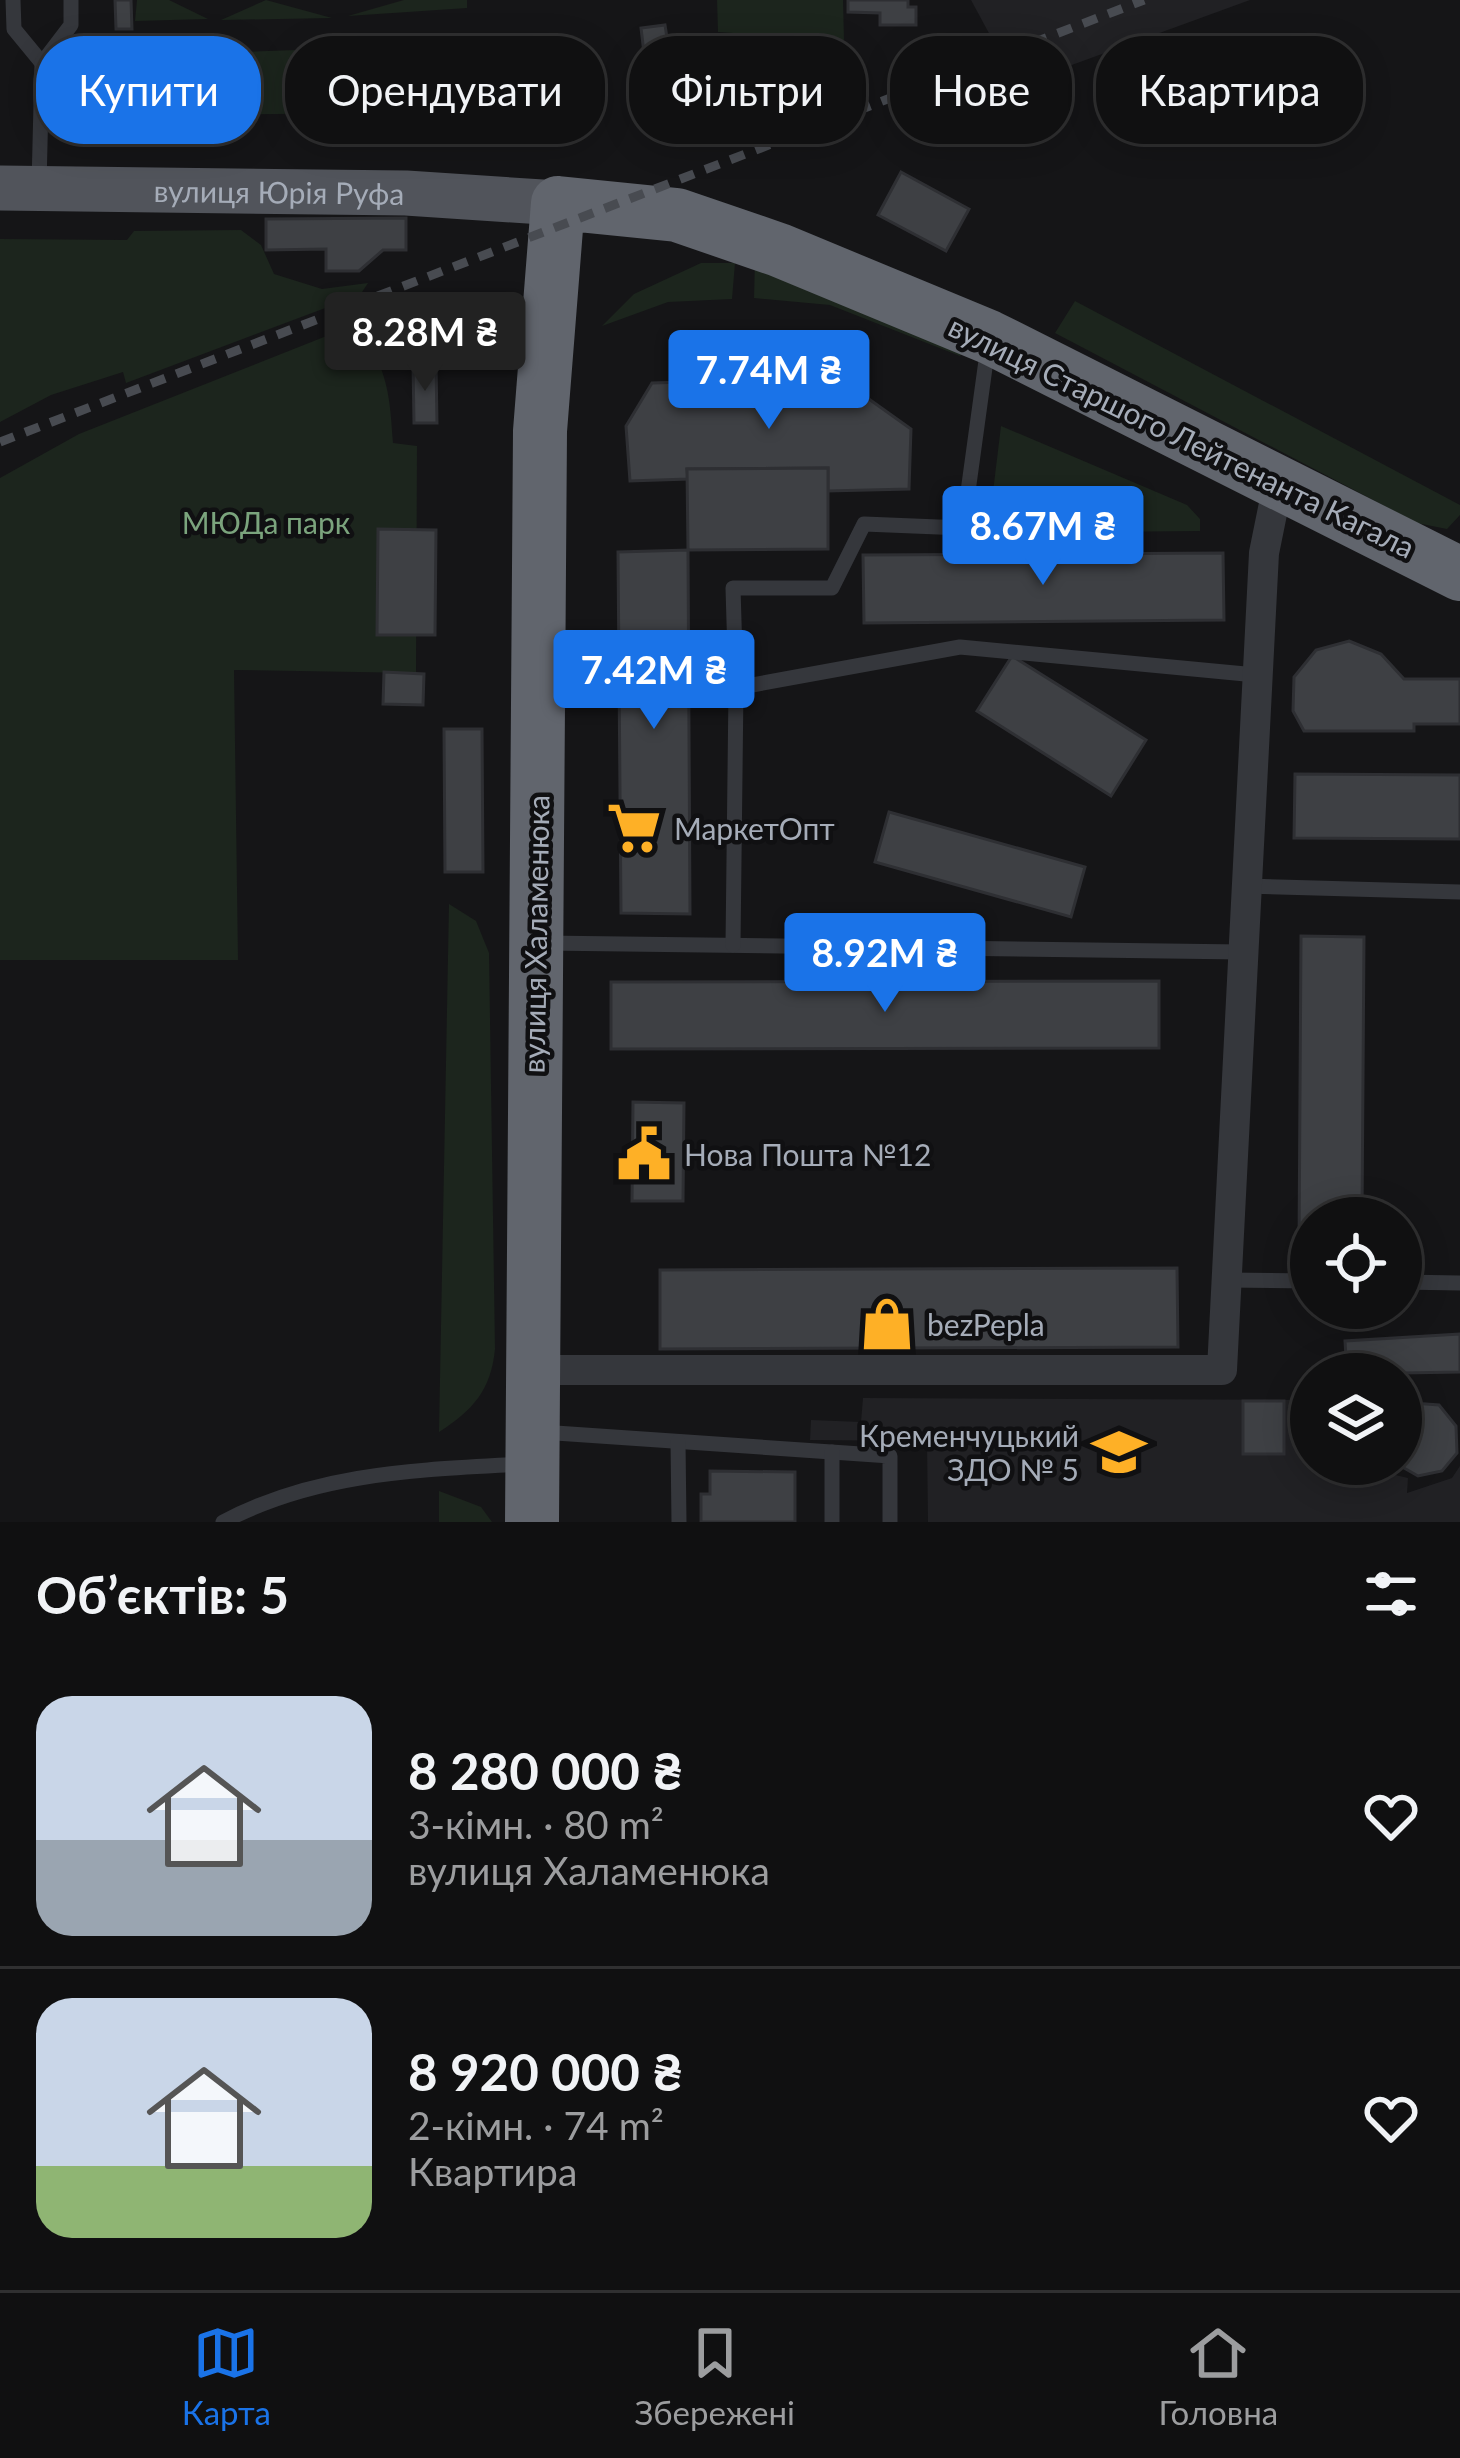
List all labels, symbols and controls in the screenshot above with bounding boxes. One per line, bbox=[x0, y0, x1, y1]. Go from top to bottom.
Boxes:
chip: Купити bbox=[36, 36, 261, 144]
chip: Орендувати bbox=[285, 36, 605, 144]
chip: Фільтри bbox=[629, 36, 866, 144]
chip: Нове bbox=[890, 36, 1072, 144]
chip: Квартира bbox=[1096, 36, 1363, 144]
street label: вулиця Юрія Руфа bbox=[153, 172, 405, 211]
pin: 8.28M ₴ bbox=[314, 292, 536, 394]
street label: вулиця Старшого Лейтенанта Кагала bbox=[943, 307, 1421, 565]
text: 8.28M ₴ bbox=[351, 308, 499, 354]
pin: 7.74M ₴ bbox=[658, 330, 880, 432]
text: 7.74M ₴ bbox=[695, 346, 843, 392]
pin: 8.67M ₴ bbox=[932, 486, 1154, 588]
text: 8.67M ₴ bbox=[969, 502, 1117, 548]
park label: МЮДа парк bbox=[182, 504, 351, 540]
pin: 7.42M ₴ bbox=[543, 630, 765, 732]
text: 7.42M ₴ bbox=[580, 646, 728, 692]
street label: вулиця Халаменюка bbox=[515, 795, 555, 1073]
supermarket icon: МаркетОпт bbox=[605, 799, 663, 857]
place label: МаркетОпт bbox=[674, 810, 835, 846]
pin: 8.92M ₴ bbox=[774, 913, 996, 1015]
text: 8.92M ₴ bbox=[811, 929, 959, 975]
public building icon: Нова Пошта №12 bbox=[615, 1125, 673, 1183]
place label: Нова Пошта №12 bbox=[684, 1136, 931, 1172]
map controls bbox=[1290, 1197, 1422, 1485]
button: locate bbox=[1290, 1197, 1422, 1329]
shop icon: bezPepla bbox=[858, 1295, 916, 1353]
place label: bezPepla bbox=[927, 1306, 1045, 1342]
button: layers bbox=[1290, 1353, 1422, 1485]
place label: Кременчуцький ЗДО № 5 bbox=[859, 1417, 1079, 1487]
school or university icon: Кременчуцький ЗДО № 5 bbox=[1090, 1423, 1148, 1481]
icon: filters bbox=[1358, 1561, 1424, 1627]
text: Об’єктів: 5 bbox=[36, 1564, 289, 1625]
text: 8 280 000 ₴ bbox=[408, 1740, 683, 1801]
icon: home bbox=[132, 1744, 276, 1888]
icon: heart bbox=[1358, 1783, 1424, 1849]
text: 3-кімн. · 80 m² bbox=[408, 1801, 664, 1847]
text: вулиця Халаменюка bbox=[408, 1847, 770, 1893]
text: 8 920 000 ₴ bbox=[408, 2041, 683, 2102]
icon: home bbox=[132, 2046, 276, 2190]
icon: heart bbox=[1358, 2085, 1424, 2151]
text: 2-кімн. · 74 m² bbox=[408, 2102, 664, 2148]
text: Квартира bbox=[408, 2148, 577, 2194]
tab: Карта bbox=[182, 2320, 271, 2432]
tab: Збережені bbox=[635, 2320, 795, 2432]
tab: Головна bbox=[1159, 2320, 1278, 2432]

